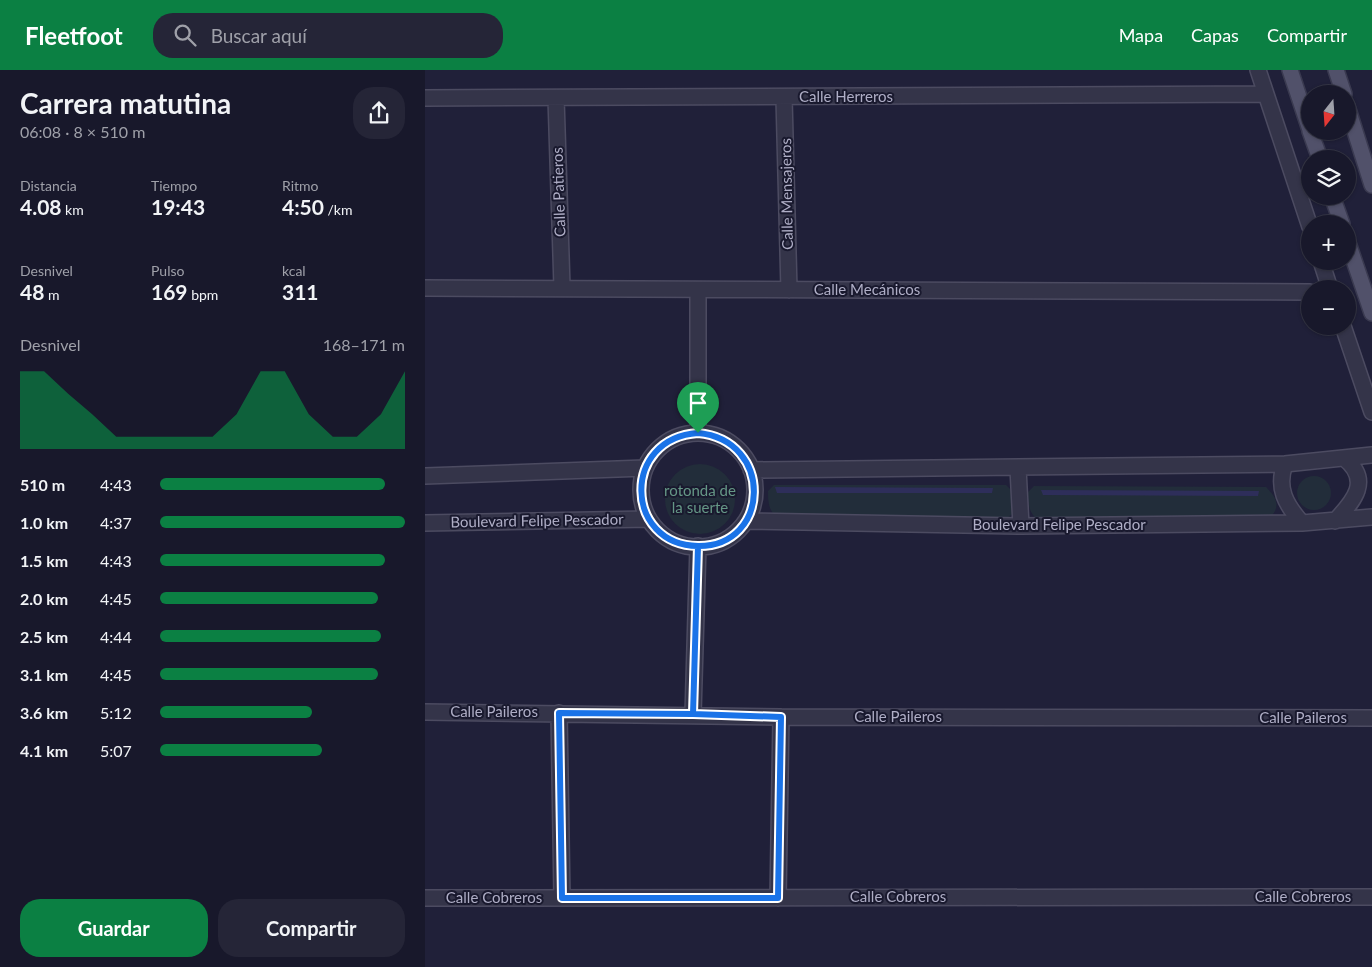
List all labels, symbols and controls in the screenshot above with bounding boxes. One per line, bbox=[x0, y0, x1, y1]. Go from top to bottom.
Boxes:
search box bbox=[153, 13, 503, 58]
text: Fleetfoot bbox=[25, 21, 123, 50]
icon: search bbox=[171, 21, 199, 49]
text: Buscar aquí bbox=[211, 24, 307, 47]
text: Mapa bbox=[1119, 24, 1163, 46]
text: Capas bbox=[1191, 24, 1239, 46]
text: Compartir bbox=[1267, 24, 1347, 46]
north arrow bbox=[1301, 85, 1356, 140]
map controls bbox=[1301, 85, 1356, 335]
text: Carrera matutina bbox=[20, 86, 231, 120]
button: share bbox=[353, 87, 405, 139]
street label: Calle Herreros bbox=[799, 87, 893, 105]
text: 06:08 · 8 × 510 m bbox=[20, 122, 145, 141]
street label: Calle Mensajeros bbox=[776, 138, 796, 250]
street label: Calle Patieros bbox=[547, 147, 569, 237]
button: layers bbox=[1301, 150, 1356, 205]
text: Distancia bbox=[20, 177, 77, 194]
text: Tiempo bbox=[151, 177, 197, 194]
text: Ritmo bbox=[282, 177, 319, 194]
text: 4.08 bbox=[20, 194, 62, 219]
text: 19:43 bbox=[151, 194, 205, 219]
text: 4:50 bbox=[282, 194, 324, 219]
text: km bbox=[62, 201, 84, 218]
text: /km bbox=[324, 201, 353, 218]
button: + bbox=[1301, 215, 1356, 270]
text: Desnivel bbox=[20, 262, 73, 279]
text: Pulso bbox=[151, 262, 184, 279]
text: kcal bbox=[282, 262, 306, 279]
text: 48 bbox=[20, 279, 44, 304]
text: 169 bbox=[151, 279, 188, 304]
text: 311 bbox=[282, 279, 319, 304]
street label: Calle Mecánicos bbox=[814, 280, 920, 298]
button: − bbox=[1301, 280, 1356, 335]
text: m bbox=[44, 286, 59, 303]
text: bpm bbox=[188, 286, 218, 303]
text: Desnivel bbox=[20, 335, 80, 354]
text: 168–171 m bbox=[323, 335, 405, 354]
pin bbox=[677, 382, 719, 433]
icon: arrive bbox=[684, 389, 712, 417]
text: 510 m bbox=[20, 475, 65, 494]
text: 4:43 bbox=[100, 475, 132, 494]
park label: rotonda de la suerte bbox=[664, 481, 736, 516]
street label: Boulevard Felipe Pescador bbox=[450, 509, 624, 531]
text: 1.0 km bbox=[20, 513, 68, 532]
text: 4:37 bbox=[100, 513, 132, 532]
street label: Boulevard Felipe Pescador bbox=[972, 515, 1146, 533]
text: 1.5 km bbox=[20, 551, 68, 570]
text: 4:43 bbox=[100, 551, 132, 570]
text: 2.0 km bbox=[20, 589, 68, 608]
text: 4:45 bbox=[100, 589, 132, 608]
text: 2.5 km bbox=[20, 627, 68, 646]
text: 4:44 bbox=[100, 627, 132, 646]
text: 3.1 km bbox=[20, 665, 68, 684]
text: 4:45 bbox=[100, 665, 132, 684]
street label: Calle Paileros bbox=[450, 702, 538, 720]
text: 3.6 km bbox=[20, 703, 68, 722]
text: 5:12 bbox=[100, 703, 132, 722]
street label: Calle Paileros bbox=[854, 707, 942, 725]
street label: Calle Paileros bbox=[1259, 708, 1347, 726]
text: 4.1 km bbox=[20, 741, 68, 760]
text: 5:07 bbox=[100, 741, 132, 760]
street label: Calle Cobreros bbox=[850, 887, 946, 905]
street label: Calle Cobreros bbox=[1255, 887, 1351, 905]
street label: Calle Cobreros bbox=[446, 888, 542, 906]
button: Guardar bbox=[20, 899, 208, 957]
button: Compartir bbox=[218, 899, 405, 957]

